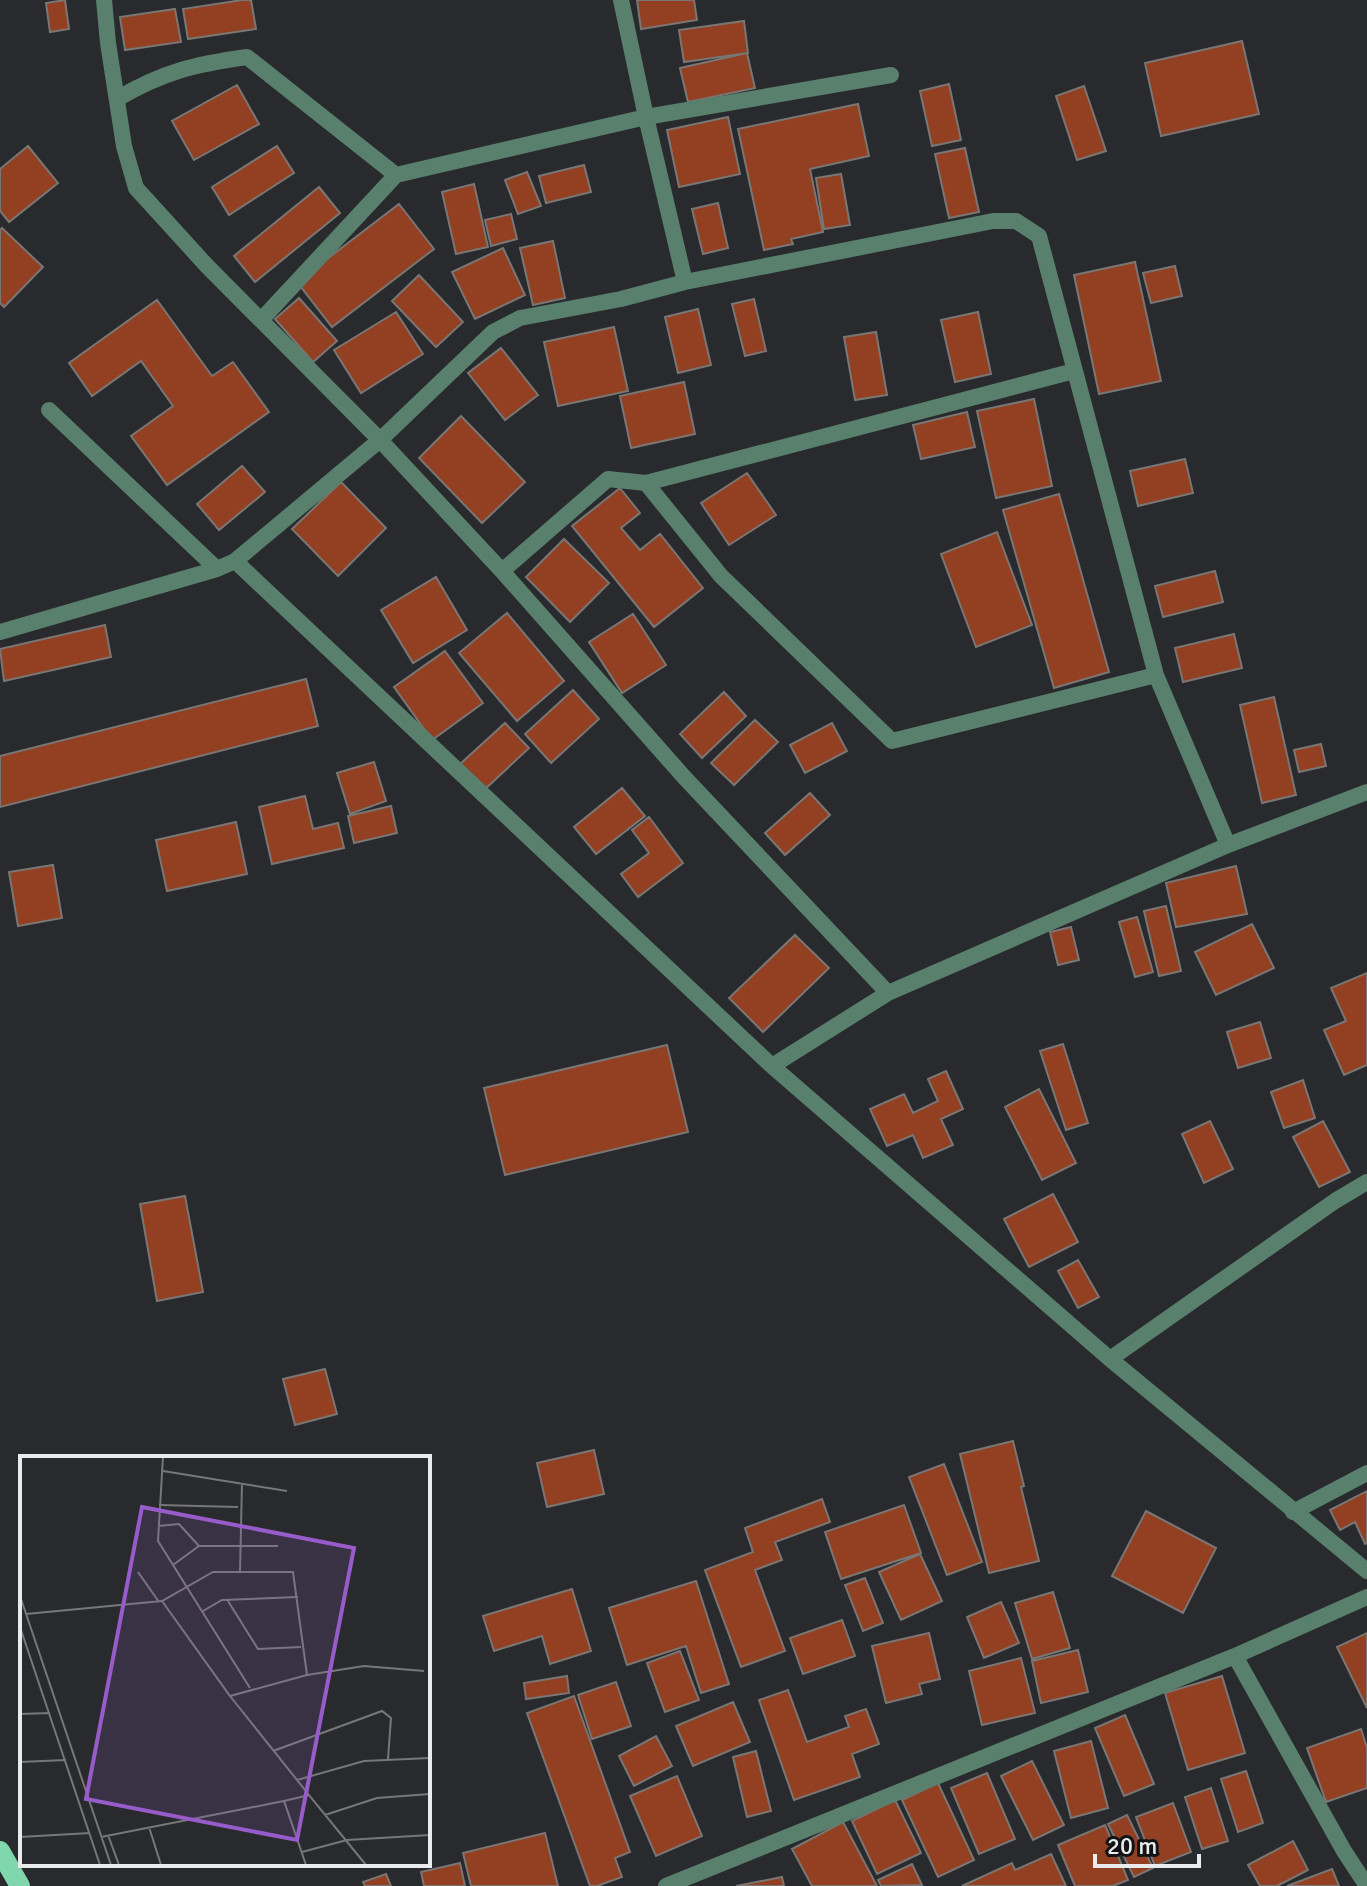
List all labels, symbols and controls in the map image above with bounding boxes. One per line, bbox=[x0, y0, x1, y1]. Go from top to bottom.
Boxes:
inset map bbox=[20, 1456, 430, 1866]
scale bar bbox=[1095, 1818, 1199, 1868]
text: 20 m bbox=[1107, 1831, 1157, 1861]

